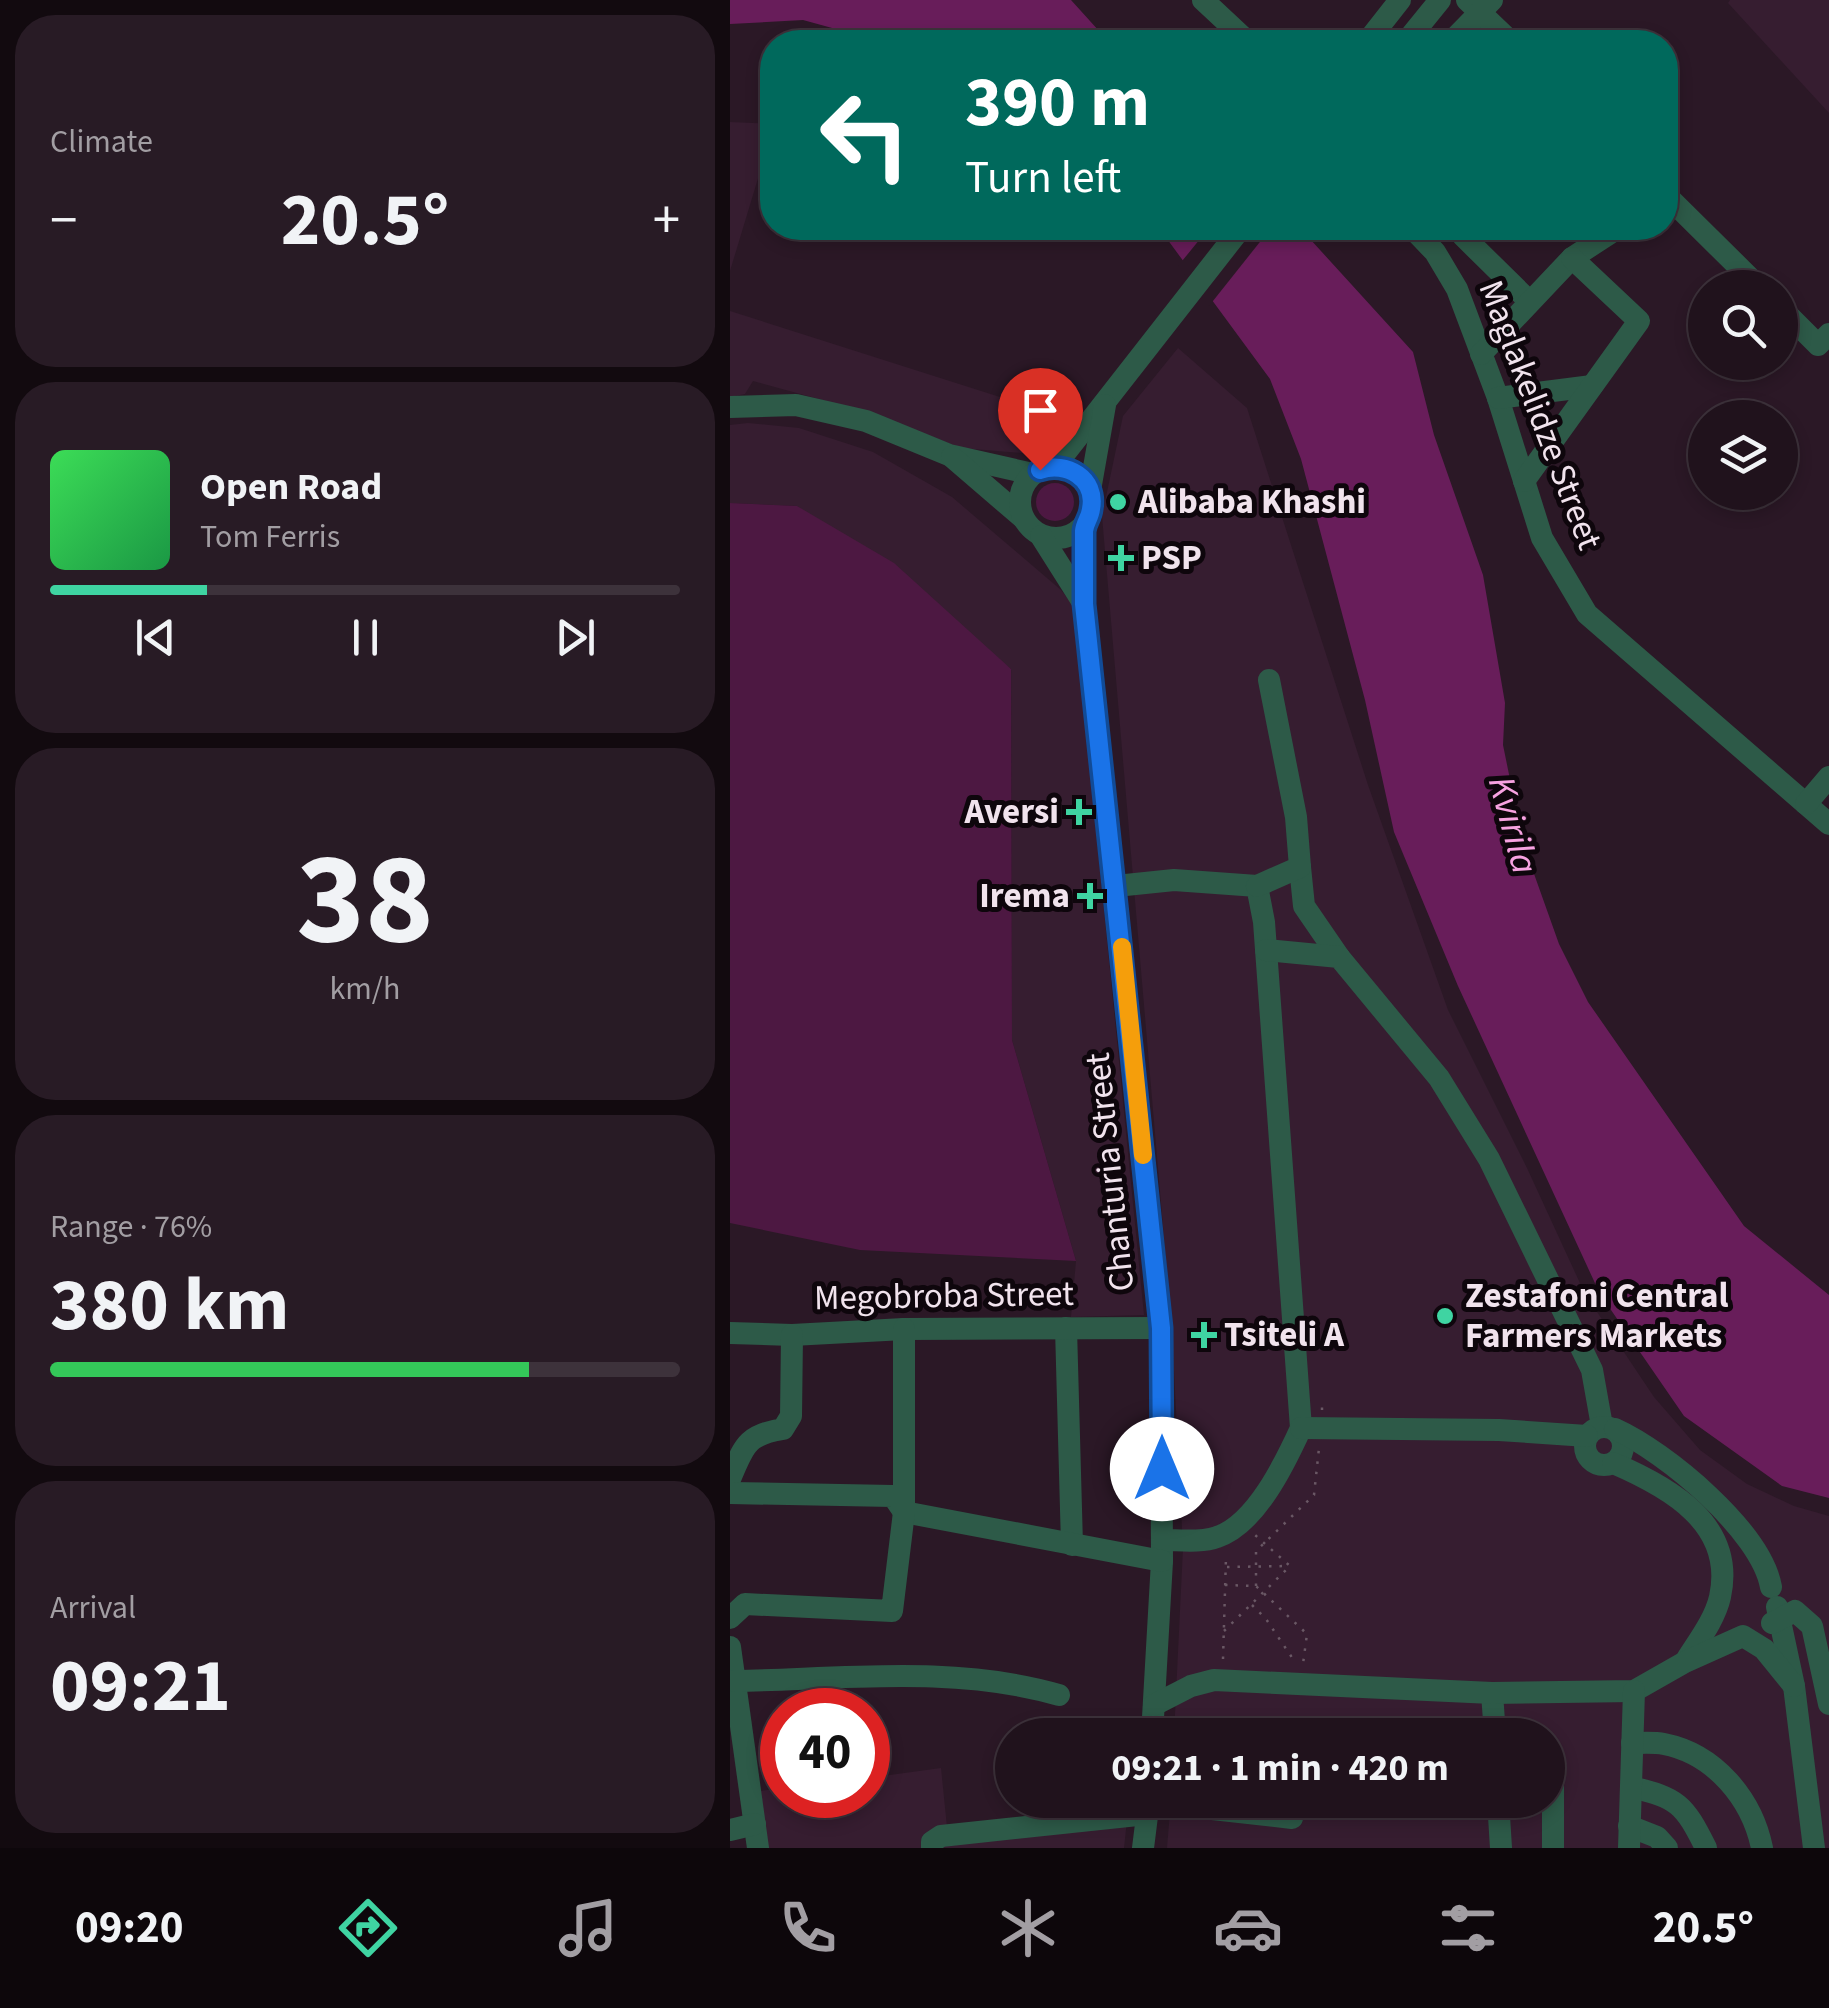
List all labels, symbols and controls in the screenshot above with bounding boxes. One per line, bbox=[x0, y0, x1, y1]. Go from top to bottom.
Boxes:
text: 390 m bbox=[965, 53, 1150, 153]
icon: left bbox=[800, 70, 930, 200]
text: Climate bbox=[50, 119, 153, 165]
text: Turn left bbox=[965, 146, 1121, 210]
text: 20.5° bbox=[281, 167, 449, 274]
text: − bbox=[50, 182, 77, 260]
text: + bbox=[653, 182, 680, 260]
map controls bbox=[1688, 270, 1798, 510]
button: search bbox=[1688, 270, 1798, 380]
street label: Maglakelidze Street bbox=[1466, 273, 1614, 557]
pin bbox=[998, 368, 1083, 471]
icon: arrive bbox=[1013, 383, 1068, 438]
button: layers bbox=[1688, 400, 1798, 510]
text: Open Road bbox=[200, 460, 382, 514]
place label: Alibaba Khashi bbox=[1137, 477, 1366, 527]
marker: Alibaba Khashi bbox=[1107, 491, 1129, 513]
text: Tom Ferris bbox=[200, 514, 340, 560]
place label: PSP bbox=[1141, 533, 1202, 583]
marker: PSP bbox=[1110, 547, 1132, 569]
icon: previous bbox=[128, 610, 183, 665]
icon: pause bbox=[338, 610, 393, 665]
icon: next bbox=[548, 610, 603, 665]
water label: Kvirila bbox=[1474, 770, 1552, 880]
place label: Aversi bbox=[964, 787, 1059, 837]
marker: Aversi bbox=[1068, 801, 1090, 823]
text: 38 bbox=[296, 808, 434, 993]
place label: Irema bbox=[979, 871, 1070, 921]
marker: Irema bbox=[1079, 885, 1101, 907]
text: km/h bbox=[330, 966, 400, 1012]
street label: Chanturia Street bbox=[1073, 1050, 1147, 1294]
text: Range · 76% bbox=[50, 1204, 212, 1250]
text: 380 km bbox=[50, 1252, 289, 1359]
street label: Megobroba Street bbox=[814, 1269, 1075, 1323]
place label: Zestafoni Central Farmers Markets bbox=[1465, 1271, 1729, 1361]
marker: Zestafoni Central Farmers Markets bbox=[1434, 1305, 1456, 1327]
place label: Tsiteli A bbox=[1224, 1310, 1345, 1360]
marker: Tsiteli A bbox=[1193, 1324, 1215, 1346]
position arrow bbox=[1110, 1417, 1214, 1521]
text: Arrival bbox=[50, 1585, 136, 1631]
text: 09:21 bbox=[50, 1633, 231, 1740]
speed limit sign: 40 bbox=[760, 1688, 890, 1818]
text: 09:21 · 1 min · 420 m bbox=[1111, 1741, 1449, 1795]
icon: directions bbox=[333, 1893, 403, 1963]
icon: music bbox=[553, 1893, 623, 1963]
icon: phone bbox=[773, 1893, 843, 1963]
icon: climate bbox=[993, 1893, 1063, 1963]
icon: car bbox=[1213, 1893, 1283, 1963]
icon: filters bbox=[1433, 1893, 1503, 1963]
text: 09:20 bbox=[75, 1896, 183, 1960]
text: 20.5° bbox=[1653, 1896, 1754, 1960]

